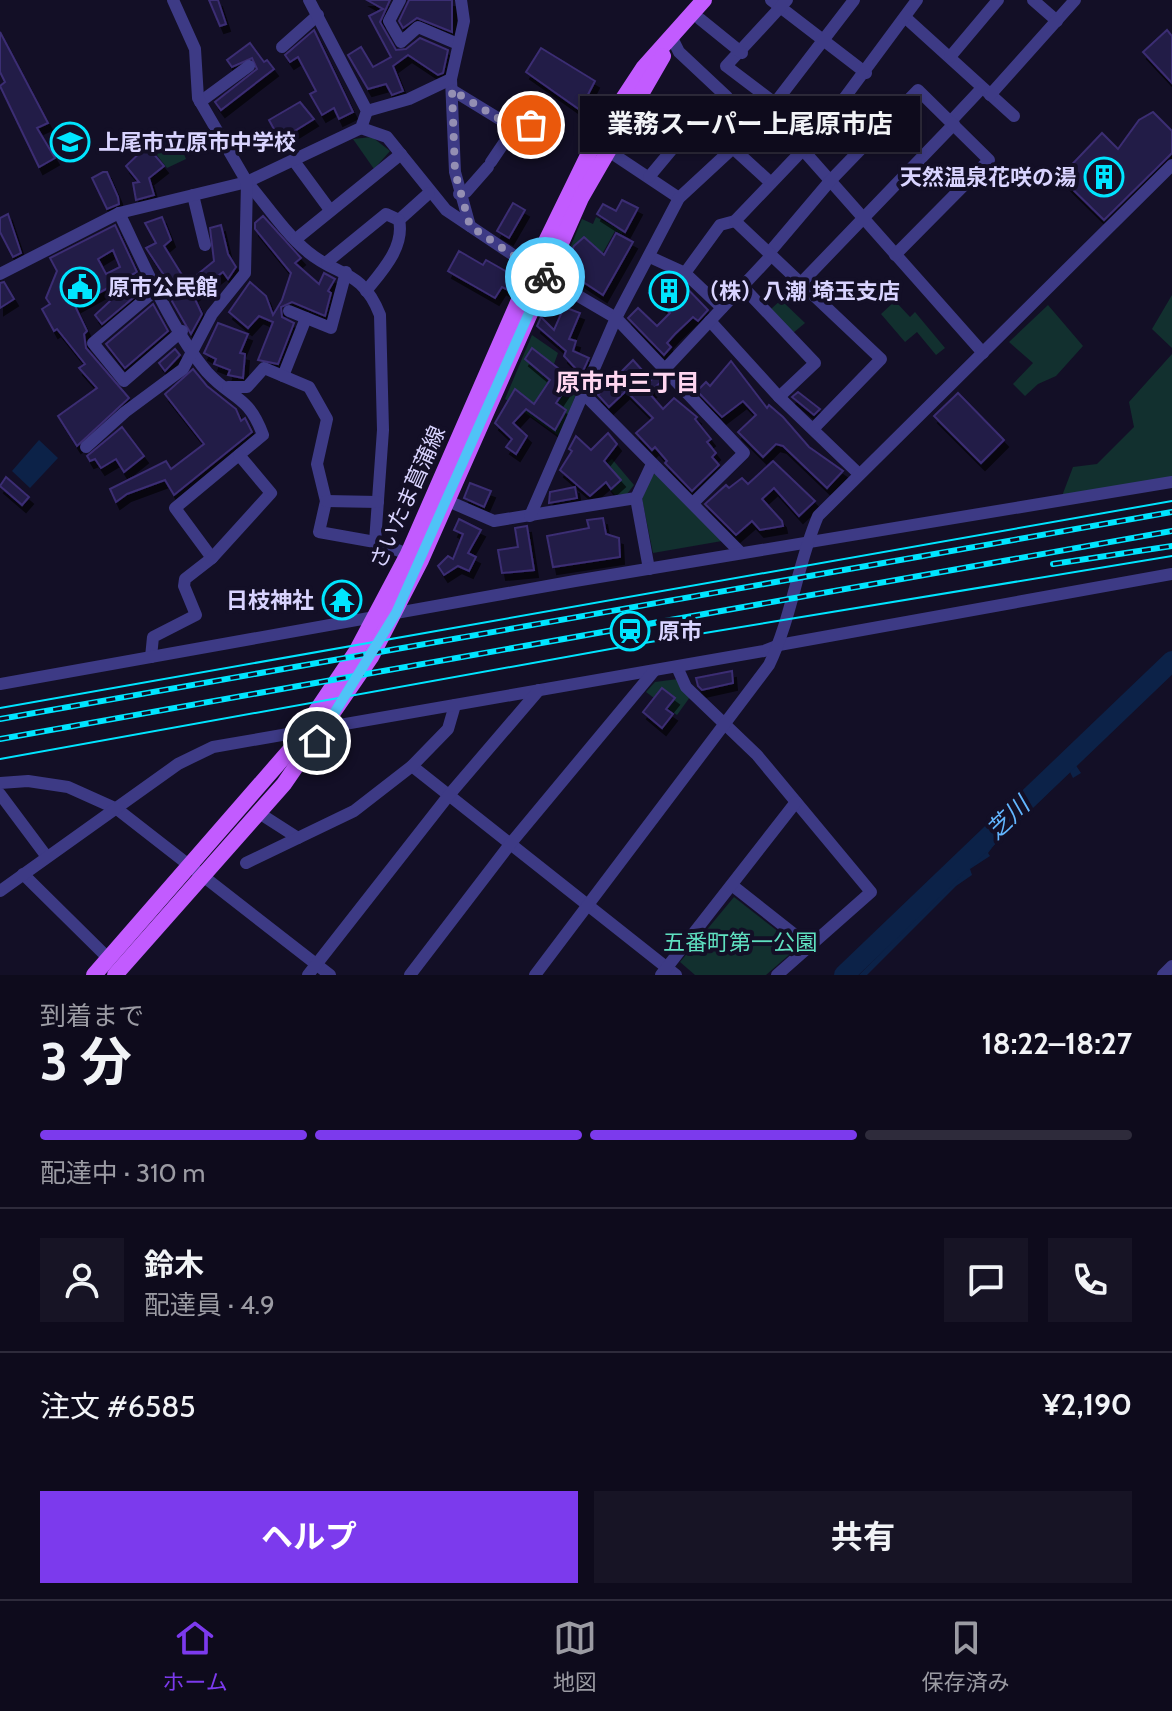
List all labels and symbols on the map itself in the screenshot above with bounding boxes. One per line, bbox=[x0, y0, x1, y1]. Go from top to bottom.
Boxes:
pin bbox=[497, 91, 565, 159]
callout: 業務スーパー上尾原市店 bbox=[579, 97, 919, 153]
school or university icon: 上尾市立原市中学校 bbox=[49, 121, 91, 163]
place label: 上尾市立原市中学校 bbox=[98, 129, 296, 156]
building icon: 天然温泉花咲の湯 bbox=[1083, 156, 1125, 198]
place label: 天然温泉花咲の湯 bbox=[900, 164, 1076, 191]
courier bbox=[505, 237, 585, 317]
public building icon: 原市公民館 bbox=[59, 266, 101, 308]
building icon: （株）八潮 埼玉支店 bbox=[648, 270, 690, 312]
place label: 原市公民館 bbox=[108, 274, 218, 301]
place label: （株）八潮 埼玉支店 bbox=[697, 278, 900, 305]
district label: 原市中三丁目 bbox=[556, 368, 700, 397]
street label: さいたま菖蒲線 bbox=[364, 422, 451, 573]
temple icon: 日枝神社 bbox=[321, 579, 363, 621]
place label: 日枝神社 bbox=[226, 587, 314, 614]
station icon: 原市 bbox=[609, 610, 651, 652]
place label: 原市 bbox=[658, 618, 702, 645]
pin bbox=[283, 707, 351, 775]
water label: 芝川 bbox=[980, 788, 1037, 845]
park label: 五番町第一公園 bbox=[663, 929, 817, 956]

